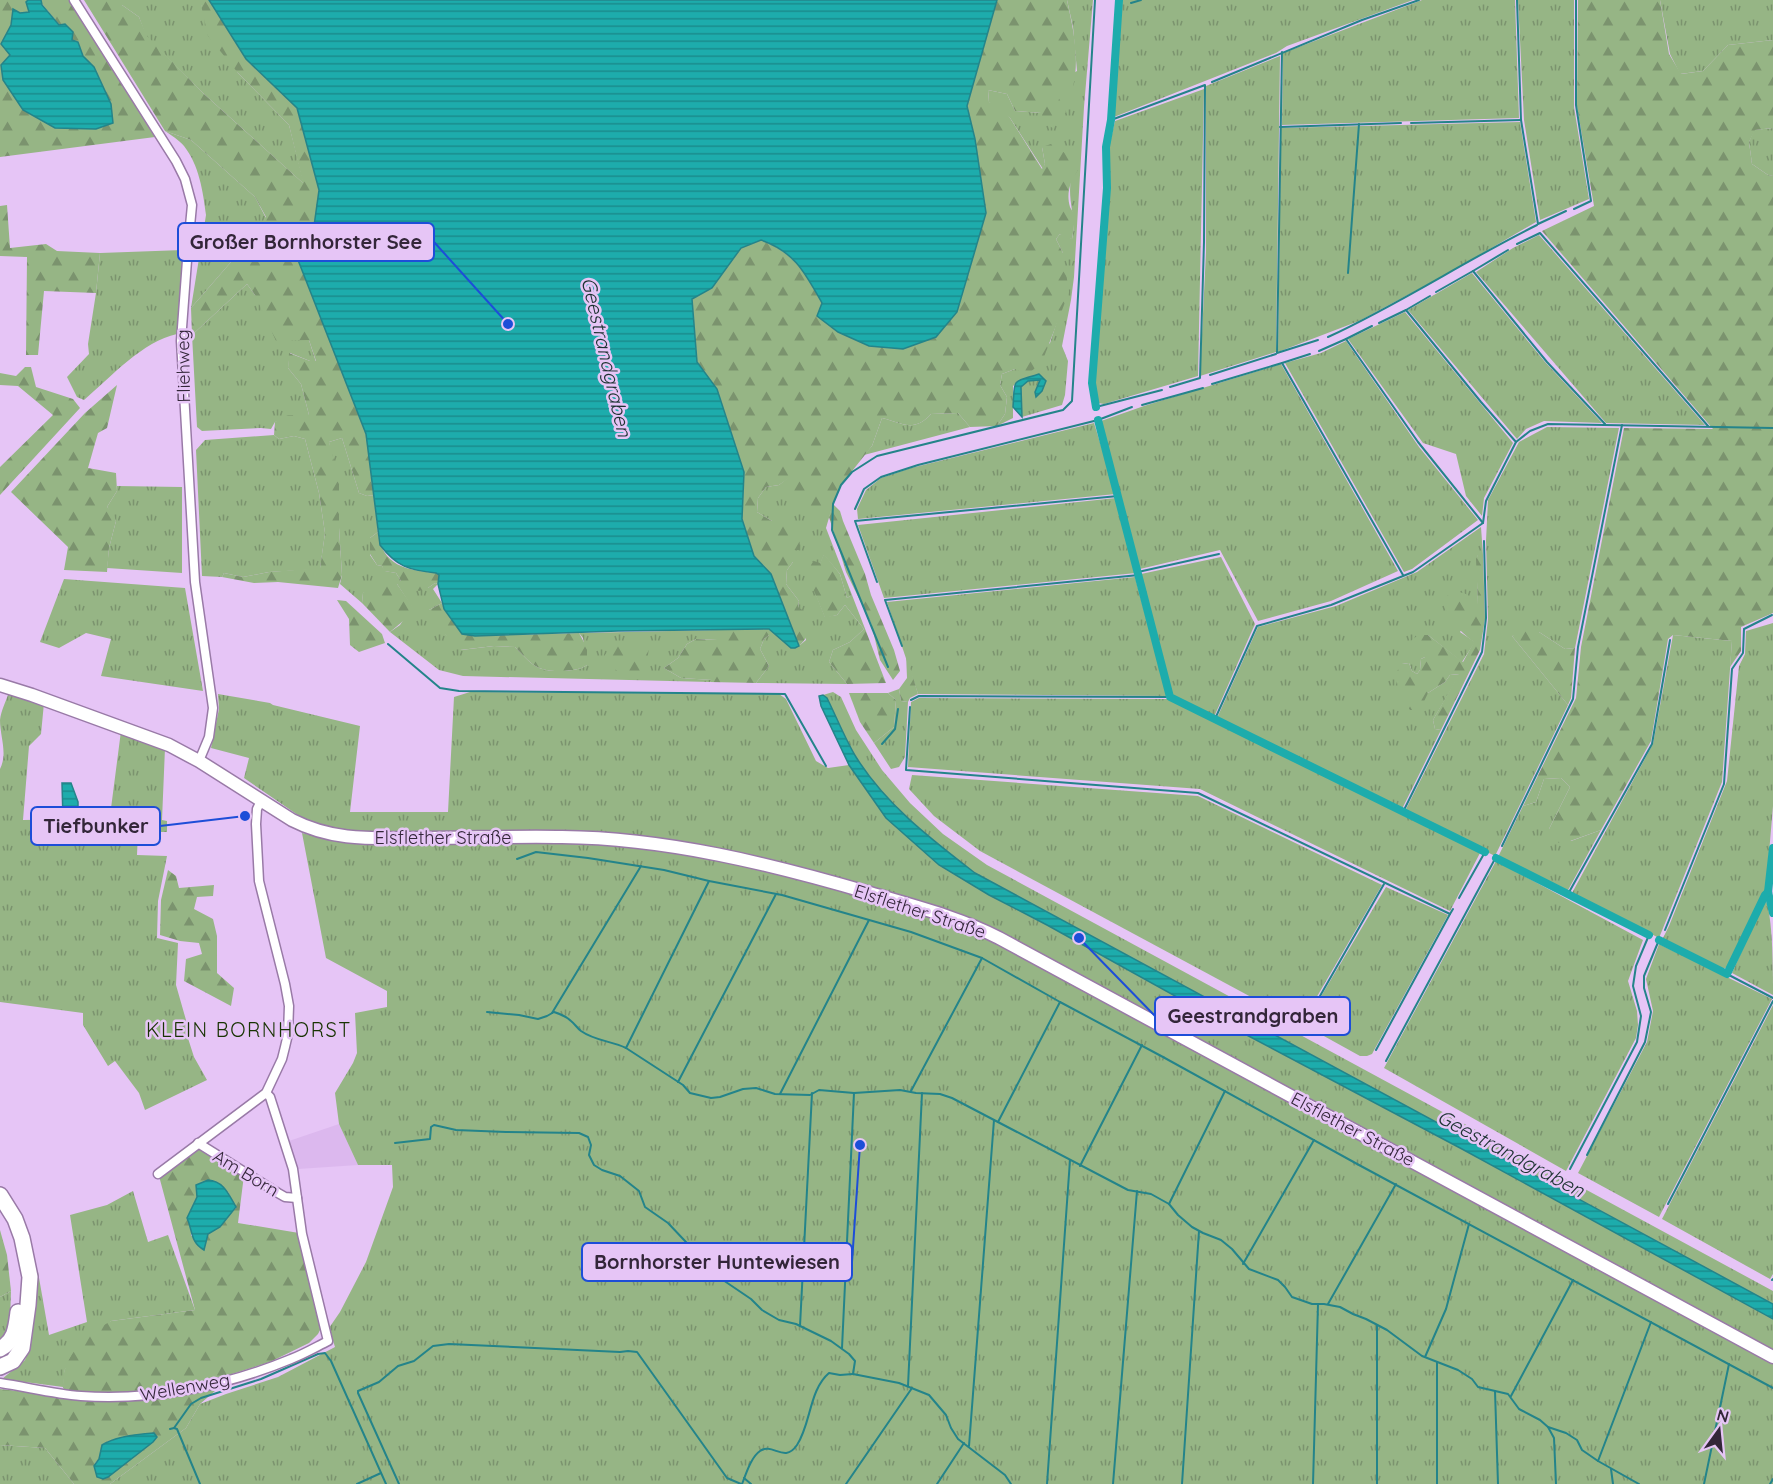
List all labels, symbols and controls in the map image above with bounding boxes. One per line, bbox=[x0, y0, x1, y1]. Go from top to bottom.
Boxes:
callout: Großer Bornhorster See bbox=[178, 223, 434, 261]
text: Großer Bornhorster See bbox=[190, 229, 422, 254]
water label: Geestrandgraben bbox=[576, 275, 638, 440]
street label: Fliehweg bbox=[171, 329, 195, 403]
callout: Tiefbunker bbox=[31, 807, 160, 845]
text: Tiefbunker bbox=[43, 813, 149, 838]
street label: Elsflether Straße bbox=[375, 826, 511, 849]
street label: Elsflether Straße bbox=[851, 879, 989, 943]
callout: Geestrandgraben bbox=[1155, 997, 1350, 1035]
text: Geestrandgraben bbox=[1168, 1003, 1338, 1028]
district label: KLEIN BORNHORST bbox=[146, 1017, 352, 1042]
street label: Elsflether Straße bbox=[1287, 1087, 1419, 1171]
water label: Geestrandgraben bbox=[1433, 1104, 1589, 1202]
street label: Am Born bbox=[209, 1144, 283, 1202]
callout: Bornhorster Huntewiesen bbox=[582, 1243, 852, 1281]
text: Bornhorster Huntewiesen bbox=[594, 1249, 840, 1274]
street label: Wellenweg bbox=[138, 1368, 232, 1406]
north arrow bbox=[1689, 1400, 1749, 1460]
text: N bbox=[1715, 1404, 1731, 1427]

